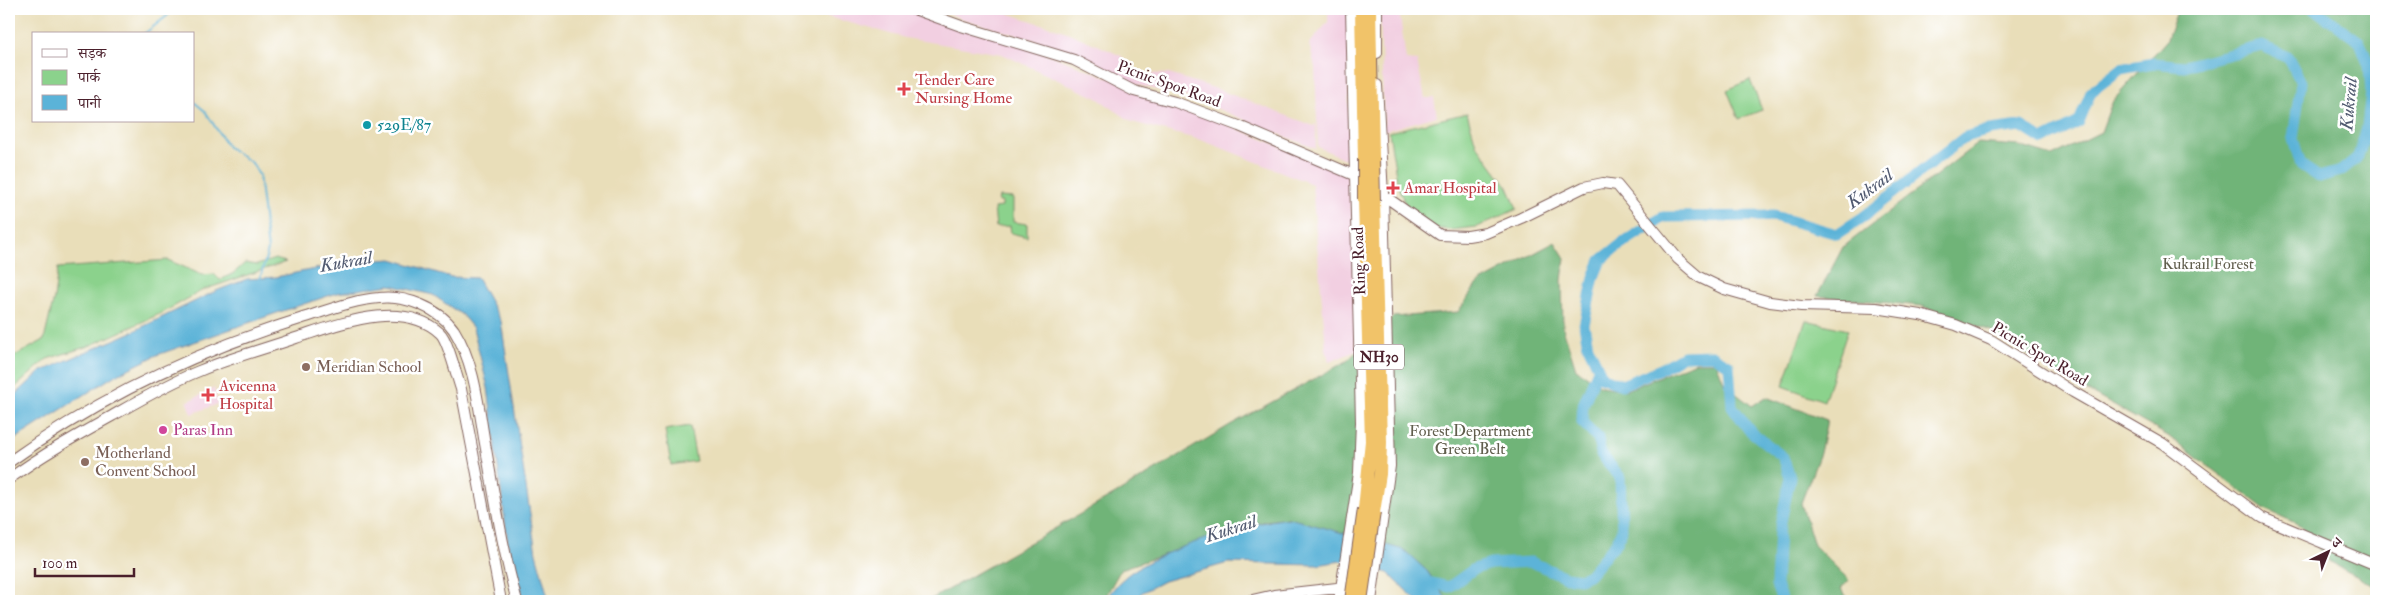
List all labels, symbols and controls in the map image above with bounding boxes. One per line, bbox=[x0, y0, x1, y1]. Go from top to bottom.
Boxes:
legend bbox=[32, 32, 195, 122]
text: सड़क bbox=[77, 44, 107, 63]
street label: Picnic Spot Road bbox=[1114, 56, 1224, 113]
text: पार्क bbox=[77, 68, 101, 87]
place label: Tender Care Nursing Home bbox=[915, 70, 1012, 108]
water label: Kukrail bbox=[2335, 75, 2363, 132]
marker: Tender Care Nursing Home bbox=[897, 82, 911, 96]
text: पानी bbox=[77, 94, 102, 113]
place label: 529E/87 bbox=[377, 115, 432, 135]
marker: 529E/87 bbox=[361, 119, 373, 131]
water label: Kukrail bbox=[1841, 163, 1899, 215]
place label: Amar Hospital bbox=[1403, 178, 1497, 199]
marker: Amar Hospital bbox=[1386, 181, 1400, 195]
street label: Ring Road bbox=[1348, 226, 1370, 296]
water label: Kukrail bbox=[317, 246, 376, 278]
park label: Kukrail Forest bbox=[2162, 254, 2254, 274]
street label: Picnic Spot Road bbox=[1988, 317, 2092, 392]
road number: NH30 bbox=[1354, 344, 1404, 370]
place label: Meridian School bbox=[316, 357, 422, 377]
marker: Meridian School bbox=[300, 361, 312, 373]
place label: Avicenna Hospital bbox=[218, 376, 276, 415]
marker: Avicenna Hospital bbox=[201, 388, 215, 402]
place label: Paras Inn bbox=[173, 420, 233, 440]
park label: Forest Department Green Belt bbox=[1409, 421, 1531, 459]
marker: Paras Inn bbox=[157, 424, 169, 436]
place label: Motherland Convent School bbox=[95, 443, 196, 481]
marker: Motherland Convent School bbox=[79, 456, 91, 468]
water label: Kukrail bbox=[1202, 509, 1261, 548]
north arrow bbox=[2302, 528, 2352, 578]
text: उ bbox=[2327, 534, 2346, 552]
scale bar bbox=[35, 545, 134, 577]
text: 100 m bbox=[42, 554, 78, 573]

